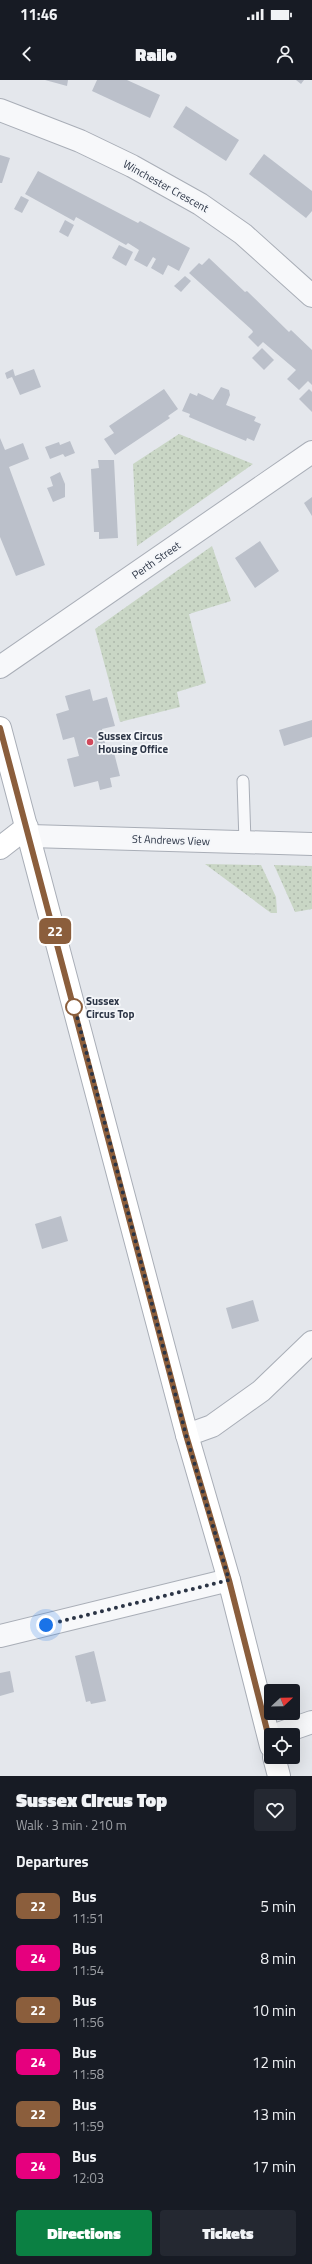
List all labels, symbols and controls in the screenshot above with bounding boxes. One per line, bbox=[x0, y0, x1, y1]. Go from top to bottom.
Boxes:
text: 11:46 bbox=[20, 3, 57, 26]
text: Railo bbox=[135, 41, 177, 68]
icon: back bbox=[16, 43, 38, 65]
icon: person bbox=[274, 43, 296, 65]
street label: Winchester Crescent bbox=[120, 156, 212, 216]
street label: Perth Street bbox=[128, 537, 184, 583]
place label: Sussex Circus Housing Office bbox=[98, 728, 168, 757]
marker: Sussex Circus Housing Office bbox=[85, 737, 95, 747]
street label: St Andrews View bbox=[132, 831, 211, 849]
line badge: 22 bbox=[37, 918, 73, 944]
text: 22 bbox=[47, 920, 63, 941]
place label: Sussex Circus Top bbox=[86, 993, 134, 1022]
marker: Sussex Circus Top bbox=[65, 998, 83, 1016]
your location bbox=[36, 1615, 56, 1635]
north arrow bbox=[264, 1684, 300, 1720]
map controls bbox=[264, 1684, 300, 1764]
button: locate bbox=[264, 1728, 300, 1764]
text: Sussex Circus Top bbox=[16, 1785, 167, 1814]
button: heart bbox=[254, 1789, 296, 1831]
text: Walk · 3 min · 210 m bbox=[16, 1815, 127, 1835]
text: Departures bbox=[16, 1850, 89, 1873]
text: Bus bbox=[72, 1885, 97, 1908]
text: 22 bbox=[30, 1895, 46, 1916]
text: 5 min bbox=[260, 1895, 296, 1918]
text: 11:51 bbox=[72, 1908, 104, 1928]
text: Bus bbox=[72, 1937, 97, 1960]
text: 24 bbox=[30, 1947, 46, 1968]
text: 8 min bbox=[260, 1947, 296, 1970]
text: 11:54 bbox=[72, 1960, 104, 1980]
text: Bus bbox=[72, 1989, 97, 2012]
text: 22 bbox=[30, 1999, 46, 2020]
text: 10 min bbox=[252, 1999, 296, 2022]
text: 11:56 bbox=[72, 2012, 104, 2032]
text: Bus bbox=[72, 2041, 97, 2064]
text: 24 bbox=[30, 2051, 46, 2072]
text: 12 min bbox=[252, 2051, 296, 2074]
text: 11:58 bbox=[72, 2064, 104, 2084]
text: Bus bbox=[72, 2093, 97, 2116]
text: 22 bbox=[30, 2103, 46, 2124]
text: 13 min bbox=[252, 2103, 296, 2126]
text: 11:59 bbox=[72, 2116, 104, 2136]
text: Bus bbox=[72, 2145, 97, 2168]
text: 24 bbox=[30, 2155, 46, 2176]
text: 17 min bbox=[252, 2155, 296, 2178]
text: 12:03 bbox=[72, 2168, 104, 2188]
button: Directions bbox=[16, 2210, 152, 2256]
button: Tickets bbox=[160, 2210, 296, 2256]

